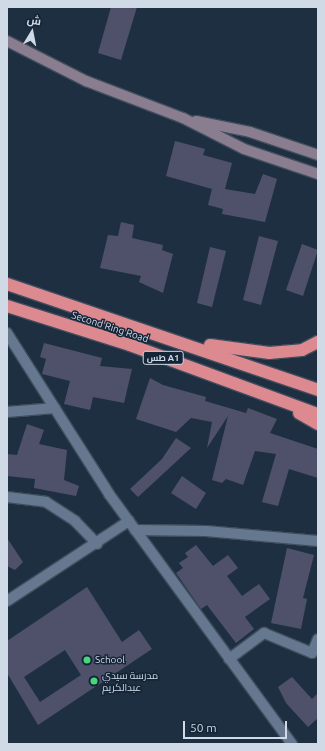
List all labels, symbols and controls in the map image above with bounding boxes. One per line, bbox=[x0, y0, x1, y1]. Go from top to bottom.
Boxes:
north arrow bbox=[12, 12, 52, 52]
text: ش bbox=[26, 13, 42, 27]
street label: Second Ring Road bbox=[70, 309, 150, 345]
road number: طس A1 bbox=[142, 351, 184, 365]
place label: School bbox=[95, 654, 125, 666]
marker: School bbox=[82, 655, 92, 665]
place label: مدرسة سيدي عبدالكريم bbox=[102, 669, 158, 692]
marker: مدرسة سيدي عبدالكريم bbox=[89, 676, 99, 686]
scale bar bbox=[185, 713, 289, 739]
text: 50 m bbox=[190, 721, 217, 734]

